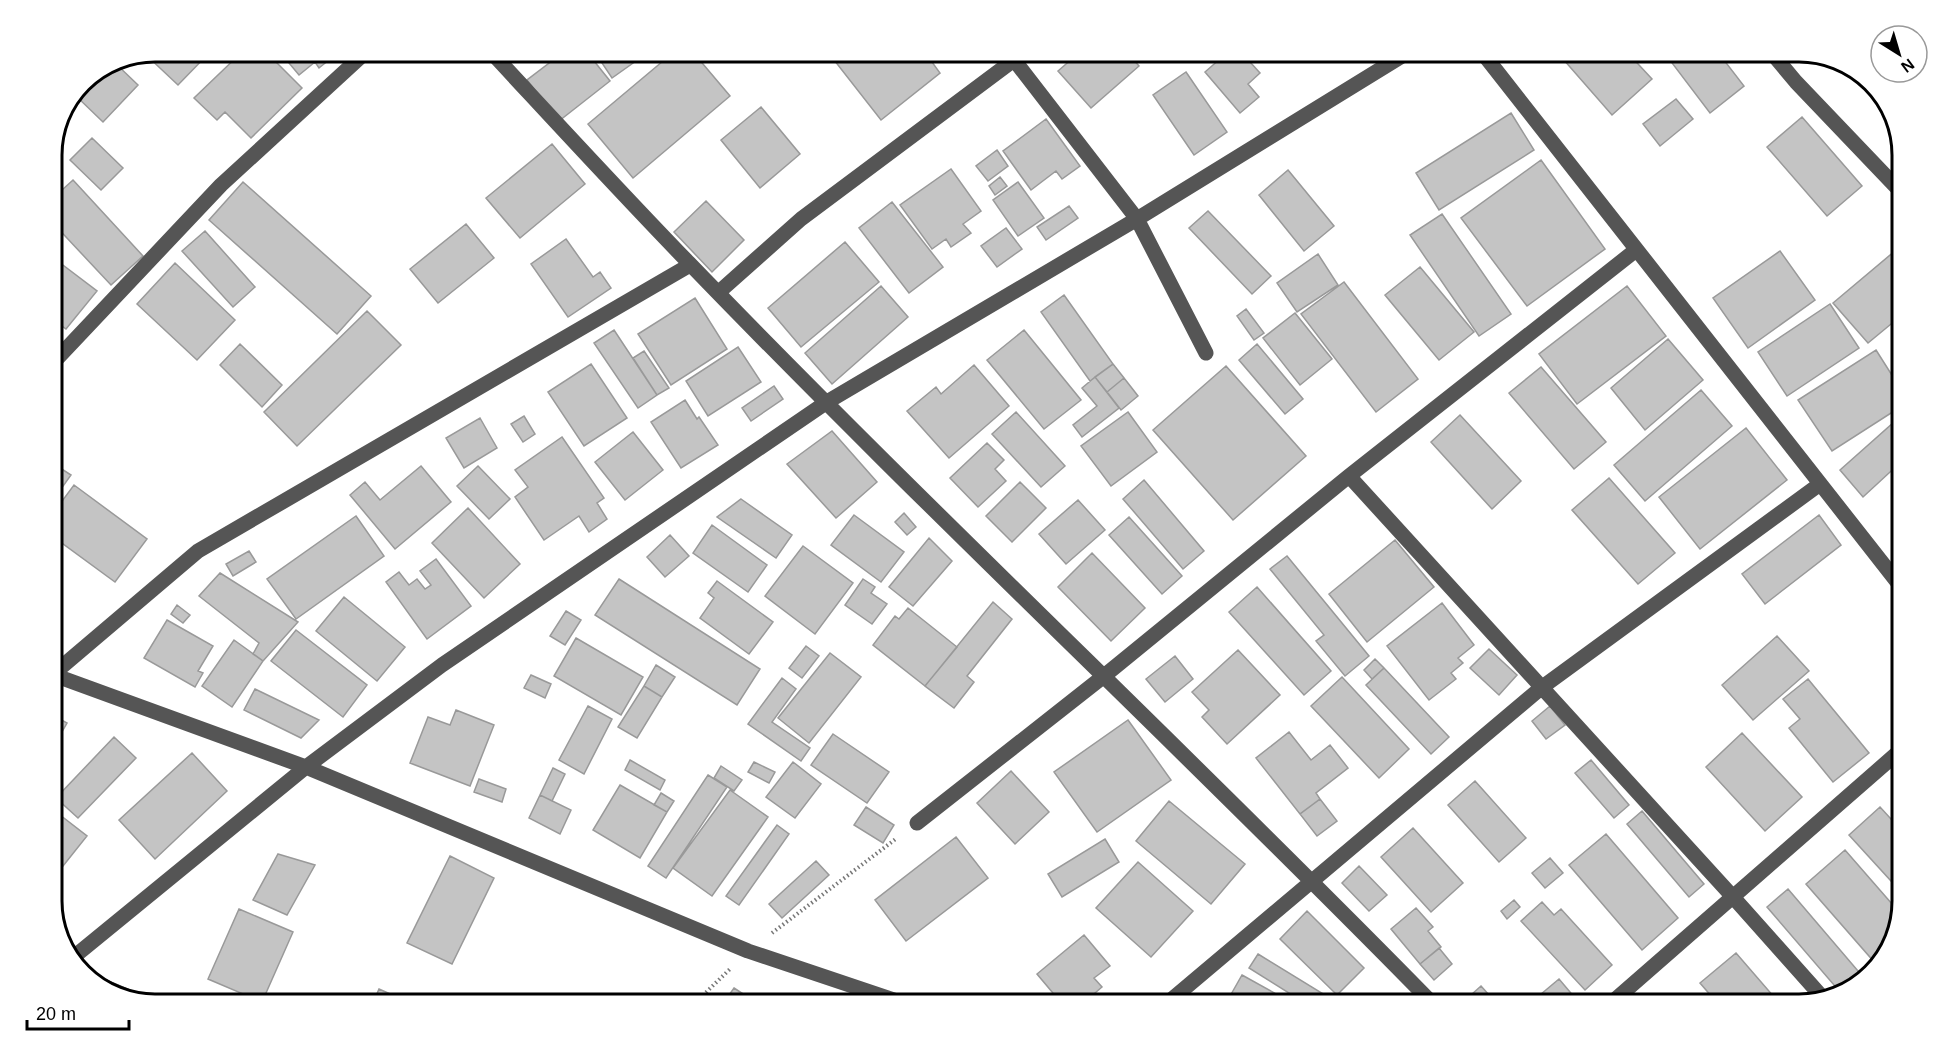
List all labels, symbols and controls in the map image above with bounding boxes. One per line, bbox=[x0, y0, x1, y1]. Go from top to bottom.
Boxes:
north arrow bbox=[1869, 24, 1929, 84]
text: N bbox=[1898, 55, 1917, 76]
scale bar bbox=[27, 993, 129, 1031]
text: 20 m bbox=[36, 1004, 76, 1024]

